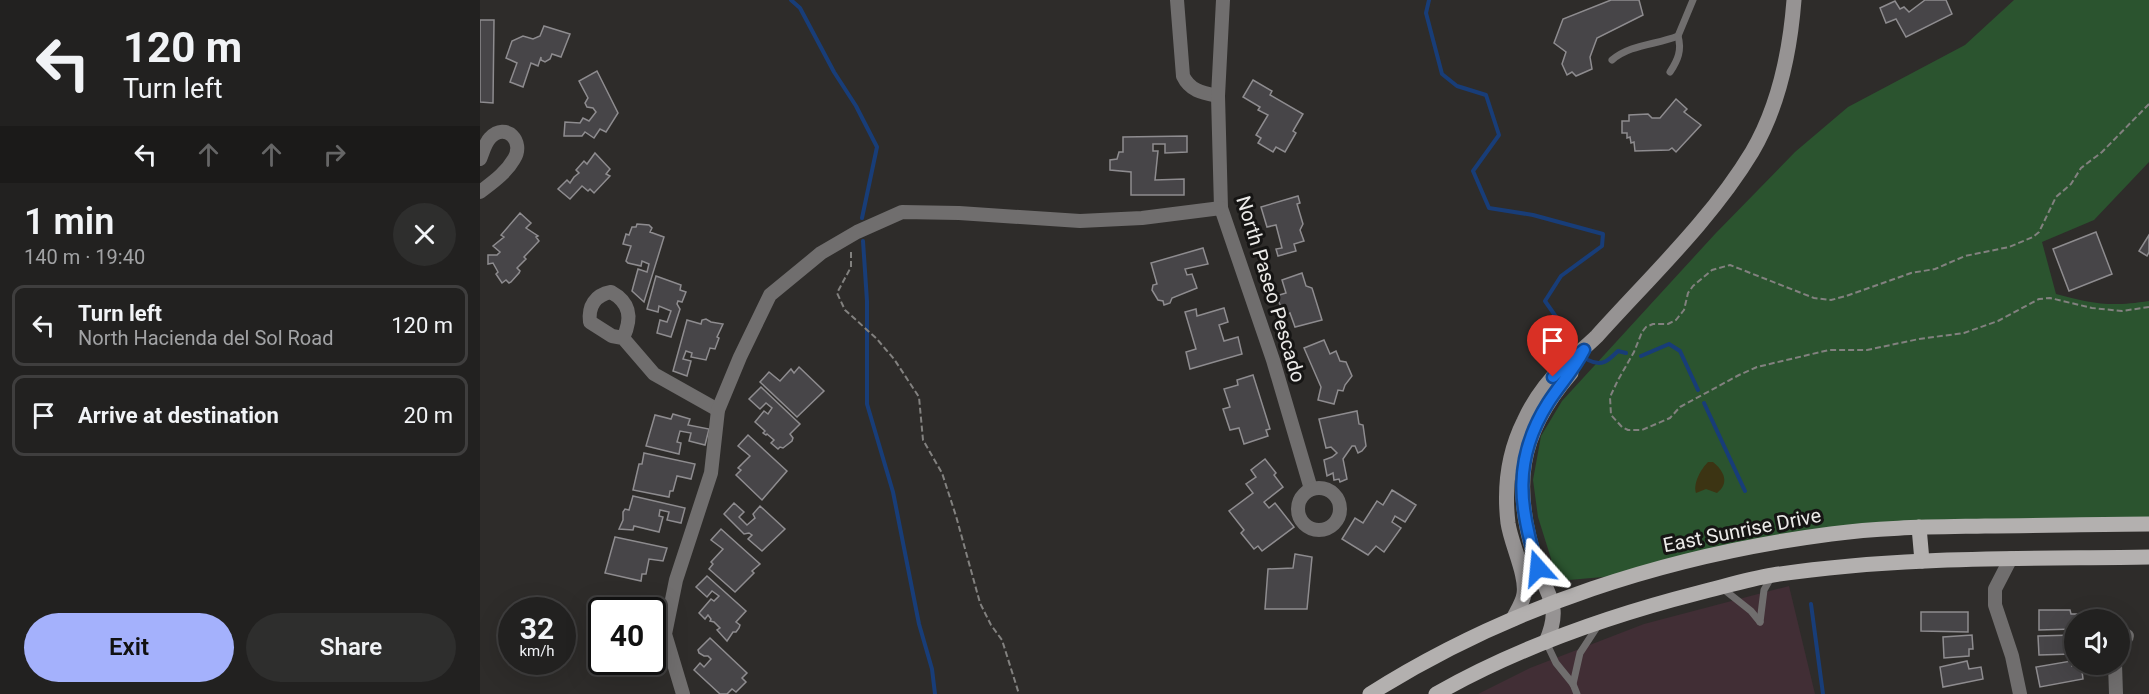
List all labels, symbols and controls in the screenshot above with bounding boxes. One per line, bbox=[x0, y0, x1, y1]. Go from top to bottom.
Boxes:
text: 120 m bbox=[123, 23, 242, 72]
icon: left bbox=[24, 24, 102, 102]
text: Turn left bbox=[123, 73, 223, 105]
icon: left bbox=[129, 138, 162, 171]
icon: ahead bbox=[192, 138, 225, 171]
icon: ahead bbox=[255, 138, 288, 171]
icon: right bbox=[318, 138, 351, 171]
street label: North Paseo Pescado bbox=[1231, 193, 1311, 385]
text: 1 min bbox=[24, 201, 114, 243]
button: close bbox=[393, 203, 456, 266]
text: 140 m · 19:40 bbox=[24, 245, 145, 269]
text: Turn left bbox=[78, 301, 162, 326]
icon: left bbox=[27, 309, 60, 342]
text: 120 m bbox=[391, 313, 453, 338]
pin bbox=[1527, 315, 1578, 377]
icon: arrive bbox=[1536, 324, 1569, 357]
text: North Hacienda del Sol Road bbox=[78, 326, 333, 350]
icon: arrive bbox=[27, 399, 60, 432]
text: Arrive at destination bbox=[78, 403, 279, 428]
text: 20 m bbox=[404, 403, 453, 428]
street label: East Sunrise Drive bbox=[1661, 503, 1823, 557]
position arrow bbox=[1506, 536, 1570, 600]
speed limit sign: 40 bbox=[588, 597, 666, 675]
map controls bbox=[2064, 609, 2130, 675]
button: sound bbox=[2064, 609, 2130, 675]
text: 32 bbox=[520, 611, 554, 646]
button: Exit bbox=[24, 613, 234, 682]
button: Share bbox=[246, 613, 456, 682]
text: km/h bbox=[519, 642, 555, 660]

